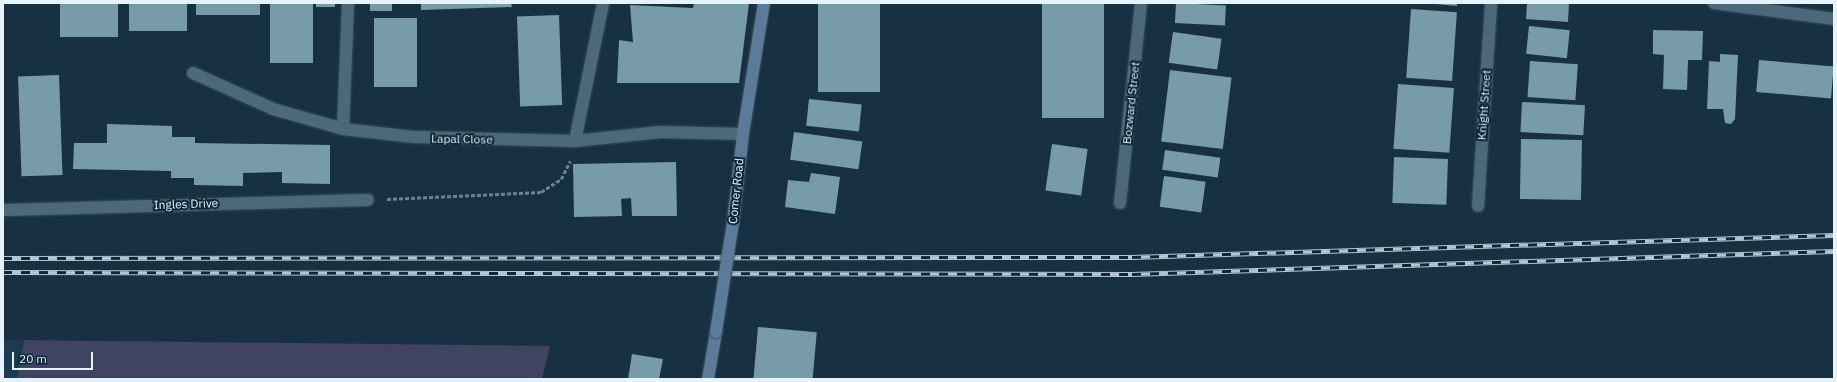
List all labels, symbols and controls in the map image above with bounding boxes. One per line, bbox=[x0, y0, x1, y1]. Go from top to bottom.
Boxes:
street label: Bozward Street bbox=[1120, 61, 1142, 145]
street label: Knight Street bbox=[1474, 69, 1494, 141]
street label: Lapal Close bbox=[431, 131, 493, 147]
street label: Comer Road bbox=[725, 157, 747, 225]
street label: Ingles Drive bbox=[154, 196, 218, 212]
scale bar bbox=[14, 344, 95, 370]
text: 20 m bbox=[19, 351, 47, 366]

